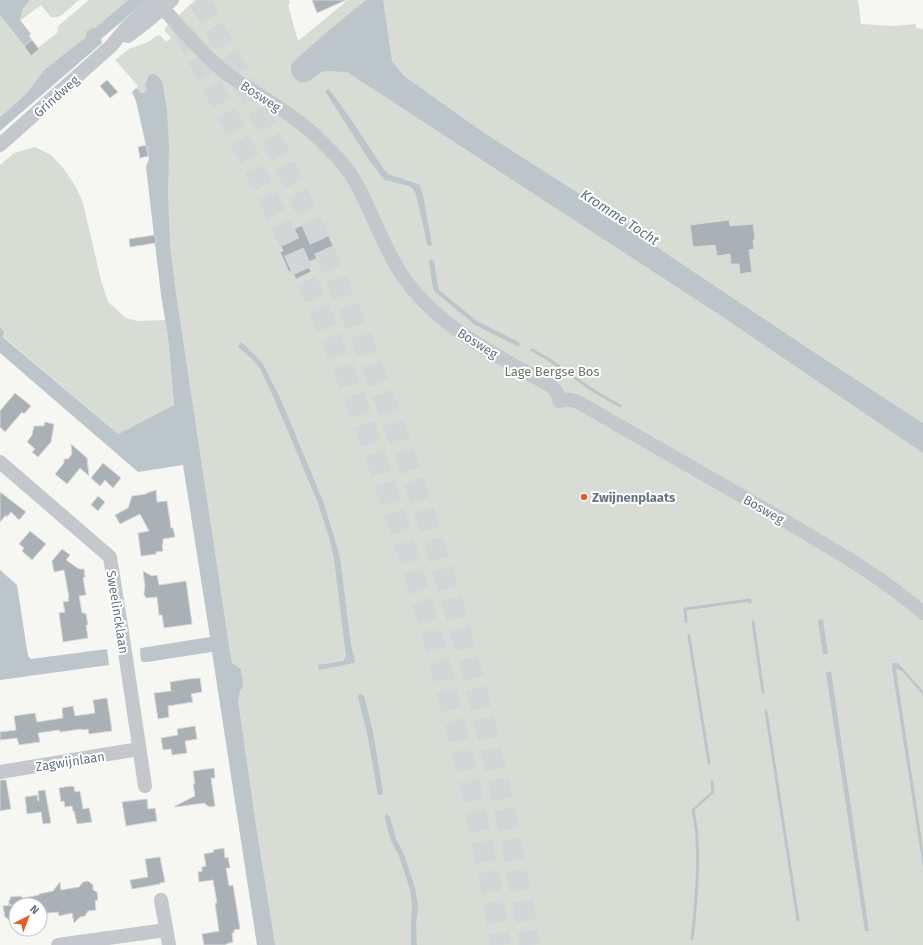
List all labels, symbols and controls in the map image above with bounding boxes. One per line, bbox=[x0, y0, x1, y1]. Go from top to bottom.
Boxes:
street label: Grindweg bbox=[31, 72, 82, 120]
street label: Bosweg bbox=[238, 78, 284, 115]
water label: Kromme Tocht bbox=[577, 186, 662, 249]
street label: Bosweg bbox=[455, 325, 501, 362]
park label: Lage Bergse Bos bbox=[504, 364, 600, 379]
place label: Zwijnenplaats bbox=[592, 490, 676, 505]
marker: Zwijnenplaats bbox=[579, 492, 589, 502]
street label: Bosweg bbox=[741, 492, 787, 527]
street label: Sweelincklaan bbox=[104, 569, 131, 655]
street label: Zagwijnlaan bbox=[34, 749, 106, 774]
north arrow bbox=[8, 897, 48, 937]
text: N bbox=[27, 903, 41, 917]

